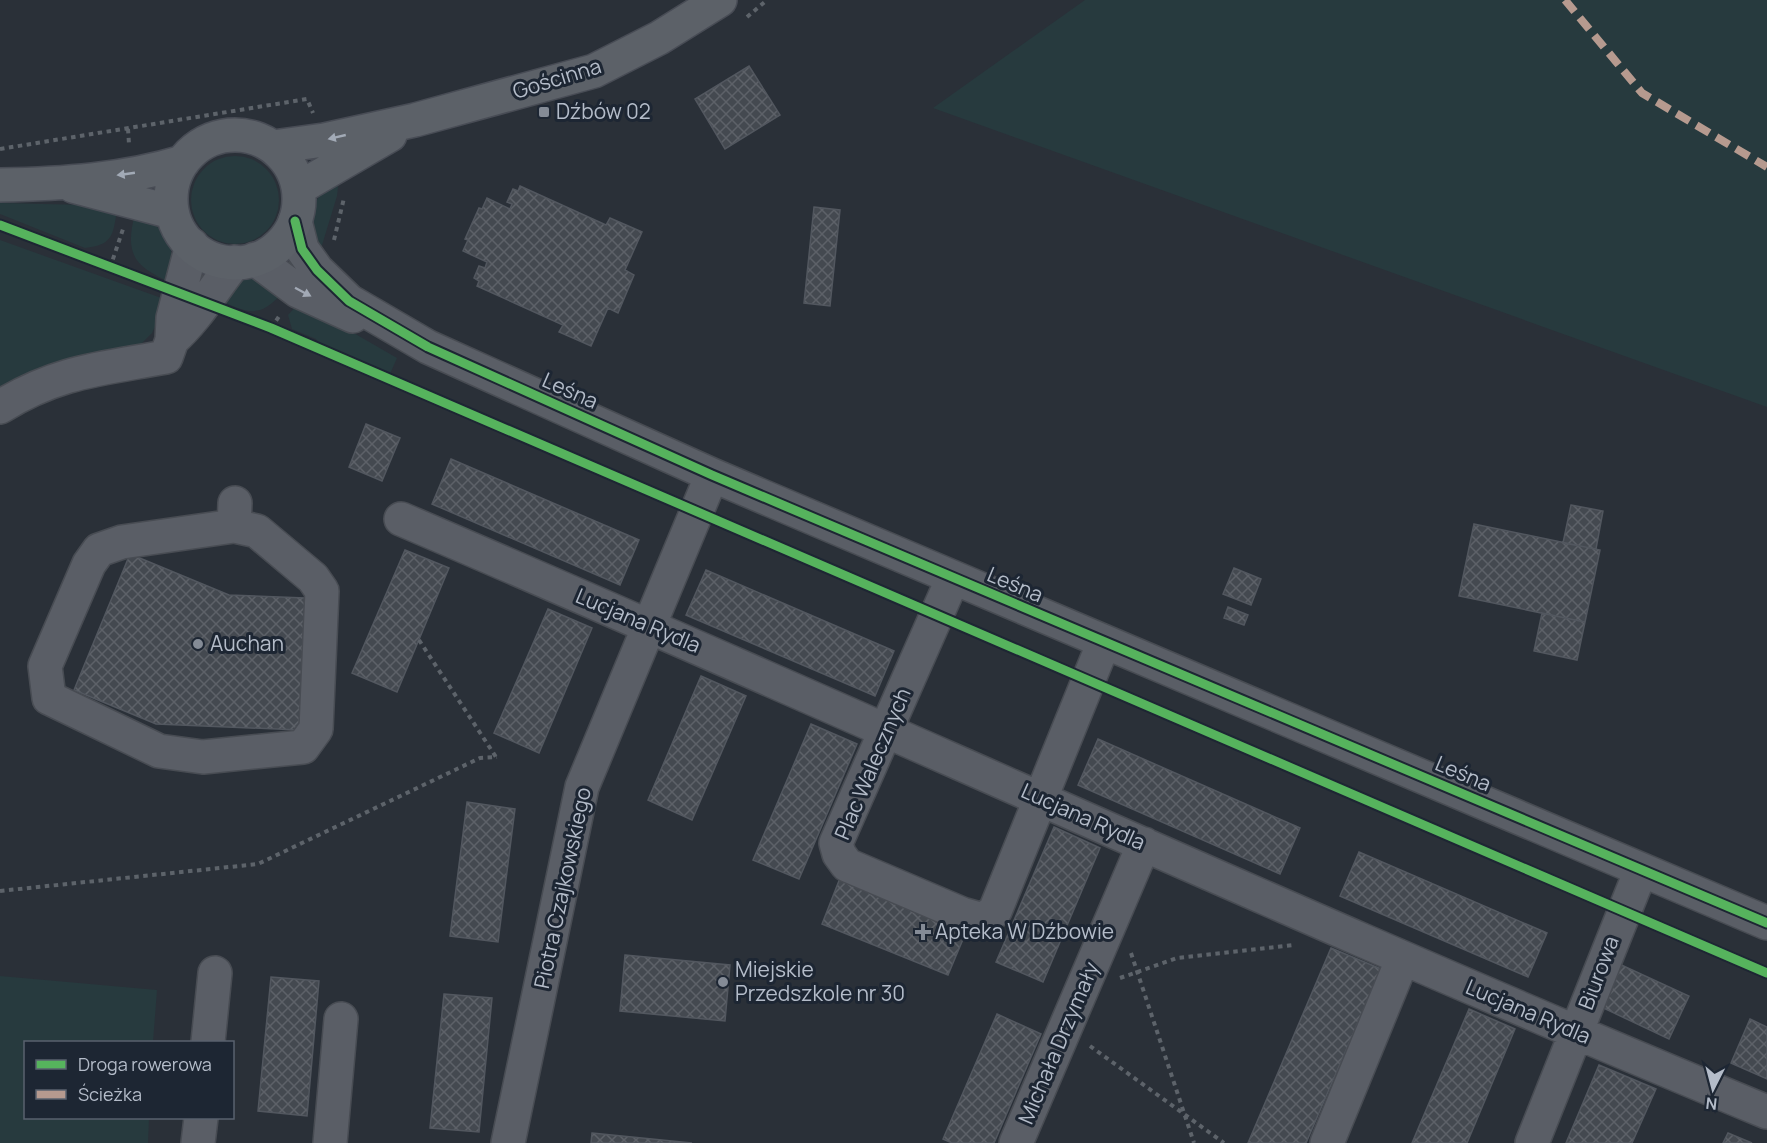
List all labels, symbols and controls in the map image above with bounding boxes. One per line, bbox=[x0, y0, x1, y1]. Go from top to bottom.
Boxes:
street label: Gościnna bbox=[509, 51, 604, 105]
place label: Dźbów 02 bbox=[556, 97, 651, 125]
marker: Dźbów 02 bbox=[537, 105, 551, 119]
one-way arrow bbox=[328, 133, 347, 142]
one-way arrow bbox=[116, 170, 135, 179]
one-way arrow bbox=[294, 287, 311, 297]
street label: Leśna bbox=[538, 365, 603, 415]
street label: Leśna bbox=[983, 560, 1048, 608]
street label: Lucjana Rydla bbox=[572, 581, 705, 659]
place label: Auchan bbox=[210, 629, 284, 657]
marker: Auchan bbox=[191, 637, 205, 651]
street label: Plac Walecznych bbox=[828, 683, 917, 844]
street label: Leśna bbox=[1431, 749, 1496, 797]
street label: Lucjana Rydla bbox=[1017, 776, 1150, 856]
street label: Piotra Czajkowskiego bbox=[527, 784, 597, 991]
place label: Apteka W Dźbowie bbox=[935, 917, 1114, 945]
marker: Apteka W Dźbowie bbox=[916, 925, 930, 939]
street label: Biurowa bbox=[1571, 932, 1625, 1013]
place label: Miejskie Przedszkole nr 30 bbox=[735, 955, 905, 1007]
street label: Michała Drzymały bbox=[1011, 957, 1105, 1128]
street label: Lucjana Rydla bbox=[1462, 972, 1595, 1050]
marker: Miejskie Przedszkole nr 30 bbox=[716, 975, 730, 989]
legend bbox=[24, 1041, 234, 1119]
text: Droga rowerowa bbox=[78, 1052, 212, 1076]
north arrow bbox=[1683, 1059, 1743, 1119]
text: Ścieżka bbox=[78, 1082, 142, 1106]
text: N bbox=[1705, 1092, 1718, 1115]

